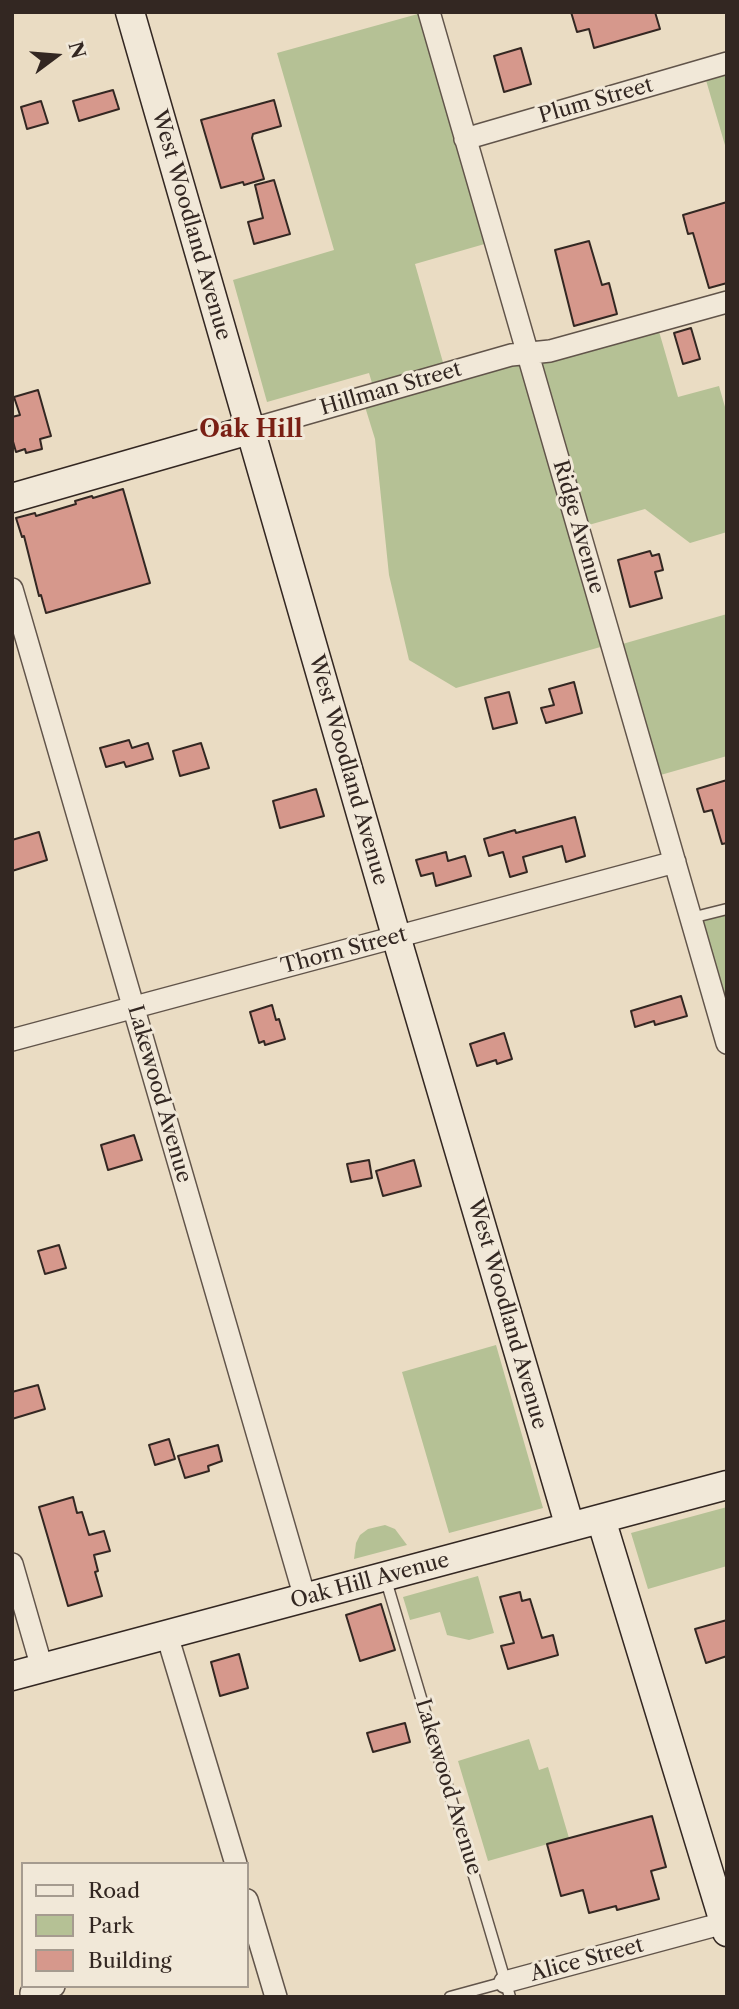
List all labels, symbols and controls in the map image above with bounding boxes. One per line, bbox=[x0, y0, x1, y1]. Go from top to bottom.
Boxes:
north arrow bbox=[21, 21, 91, 91]
text: N bbox=[63, 39, 90, 61]
street label: Plum Street bbox=[536, 73, 656, 129]
street label: West Woodland Avenue bbox=[146, 107, 236, 343]
street label: Hillman Street bbox=[317, 357, 465, 421]
district label: Oak Hill bbox=[199, 416, 303, 444]
street label: Ridge Avenue bbox=[547, 457, 609, 597]
street label: West Woodland Avenue bbox=[303, 652, 393, 888]
street label: Thorn Street bbox=[279, 922, 409, 980]
street label: Lakewood Avenue bbox=[122, 1002, 196, 1186]
street label: West Woodland Avenue bbox=[462, 1196, 552, 1432]
street label: Oak Hill Avenue bbox=[288, 1548, 452, 1614]
street label: Lakewood Avenue bbox=[409, 1696, 487, 1878]
legend bbox=[21, 1862, 248, 1988]
text: Road bbox=[88, 1878, 140, 1903]
text: Park bbox=[88, 1913, 134, 1938]
street label: Alice Street bbox=[528, 1933, 646, 1987]
text: Building bbox=[88, 1948, 172, 1973]

